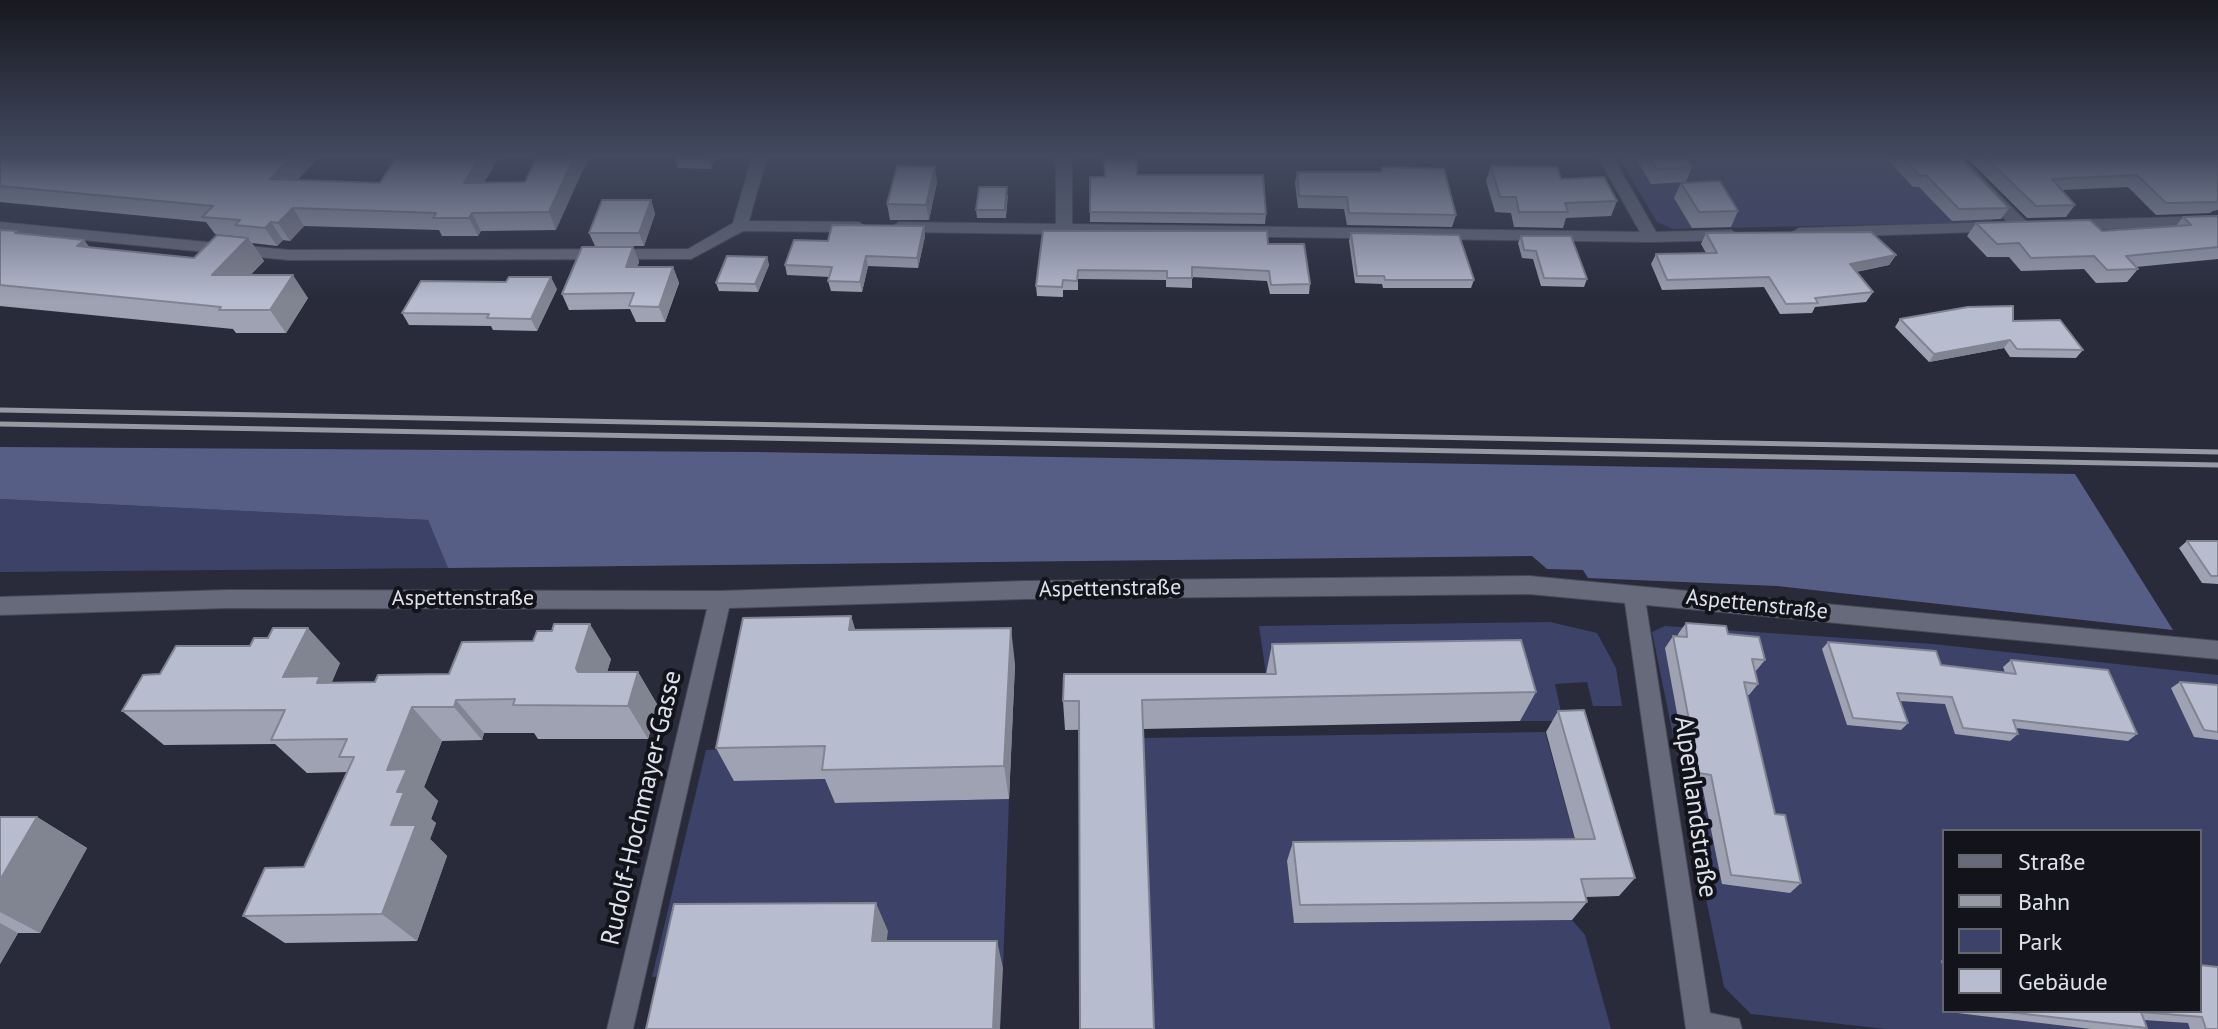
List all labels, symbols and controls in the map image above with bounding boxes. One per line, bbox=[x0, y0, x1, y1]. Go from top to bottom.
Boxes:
street label: Aspettenstraße bbox=[1039, 575, 1181, 603]
street label: Aspettenstraße bbox=[1685, 584, 1829, 626]
street label: Aspettenstraße bbox=[392, 586, 534, 612]
street label: Rudolf-Hochmayer-Gasse bbox=[595, 668, 689, 948]
street label: Alpenlandstraße bbox=[1667, 714, 1723, 900]
legend bbox=[1942, 829, 2202, 1013]
text: Straße bbox=[2018, 846, 2085, 877]
text: Bahn bbox=[2018, 886, 2070, 917]
text: Park bbox=[2018, 926, 2062, 957]
text: Gebäude bbox=[2018, 966, 2108, 997]

